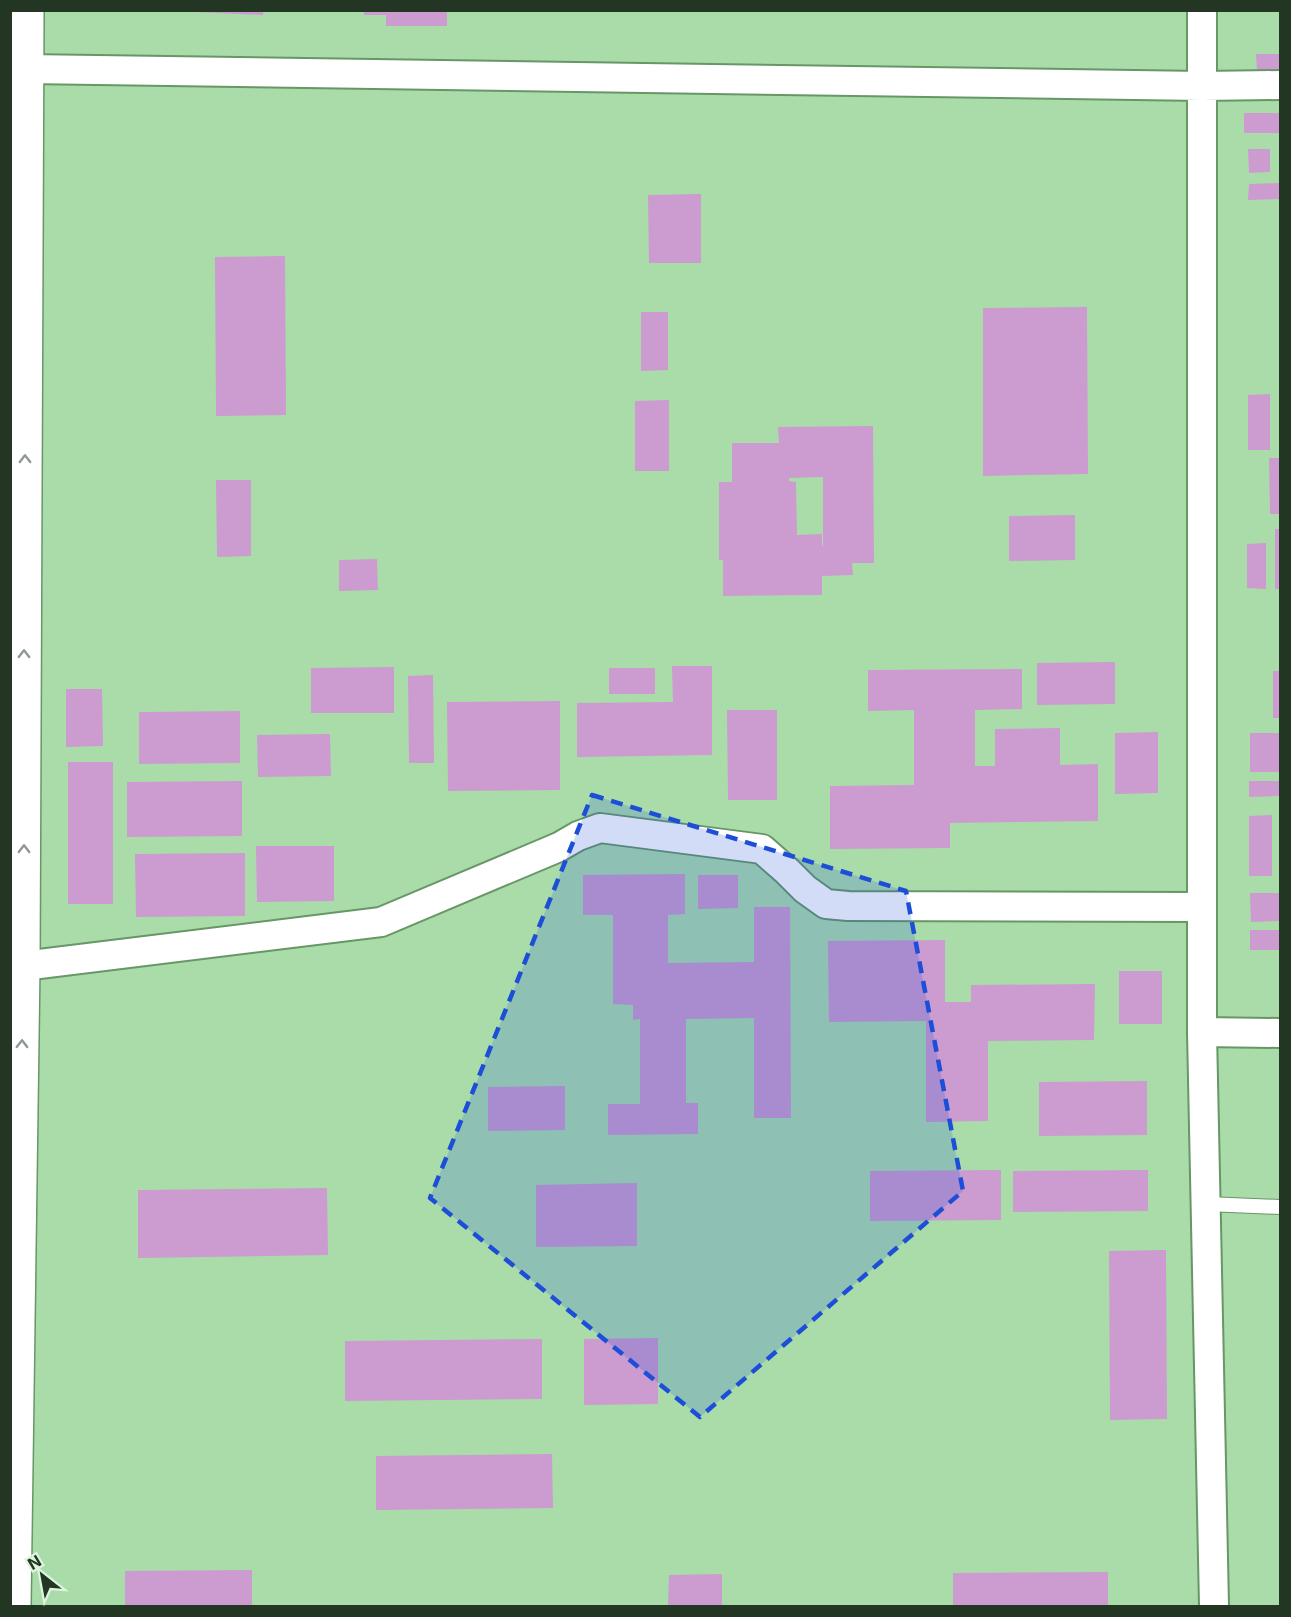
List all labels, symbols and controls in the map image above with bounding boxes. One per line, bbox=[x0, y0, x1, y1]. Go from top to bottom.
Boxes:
one-way arrow bbox=[19, 455, 31, 464]
one-way arrow bbox=[18, 650, 30, 659]
one-way arrow bbox=[18, 845, 30, 854]
one-way arrow bbox=[15, 1040, 28, 1049]
north arrow bbox=[12, 1545, 72, 1605]
text: N bbox=[24, 1550, 45, 1574]

